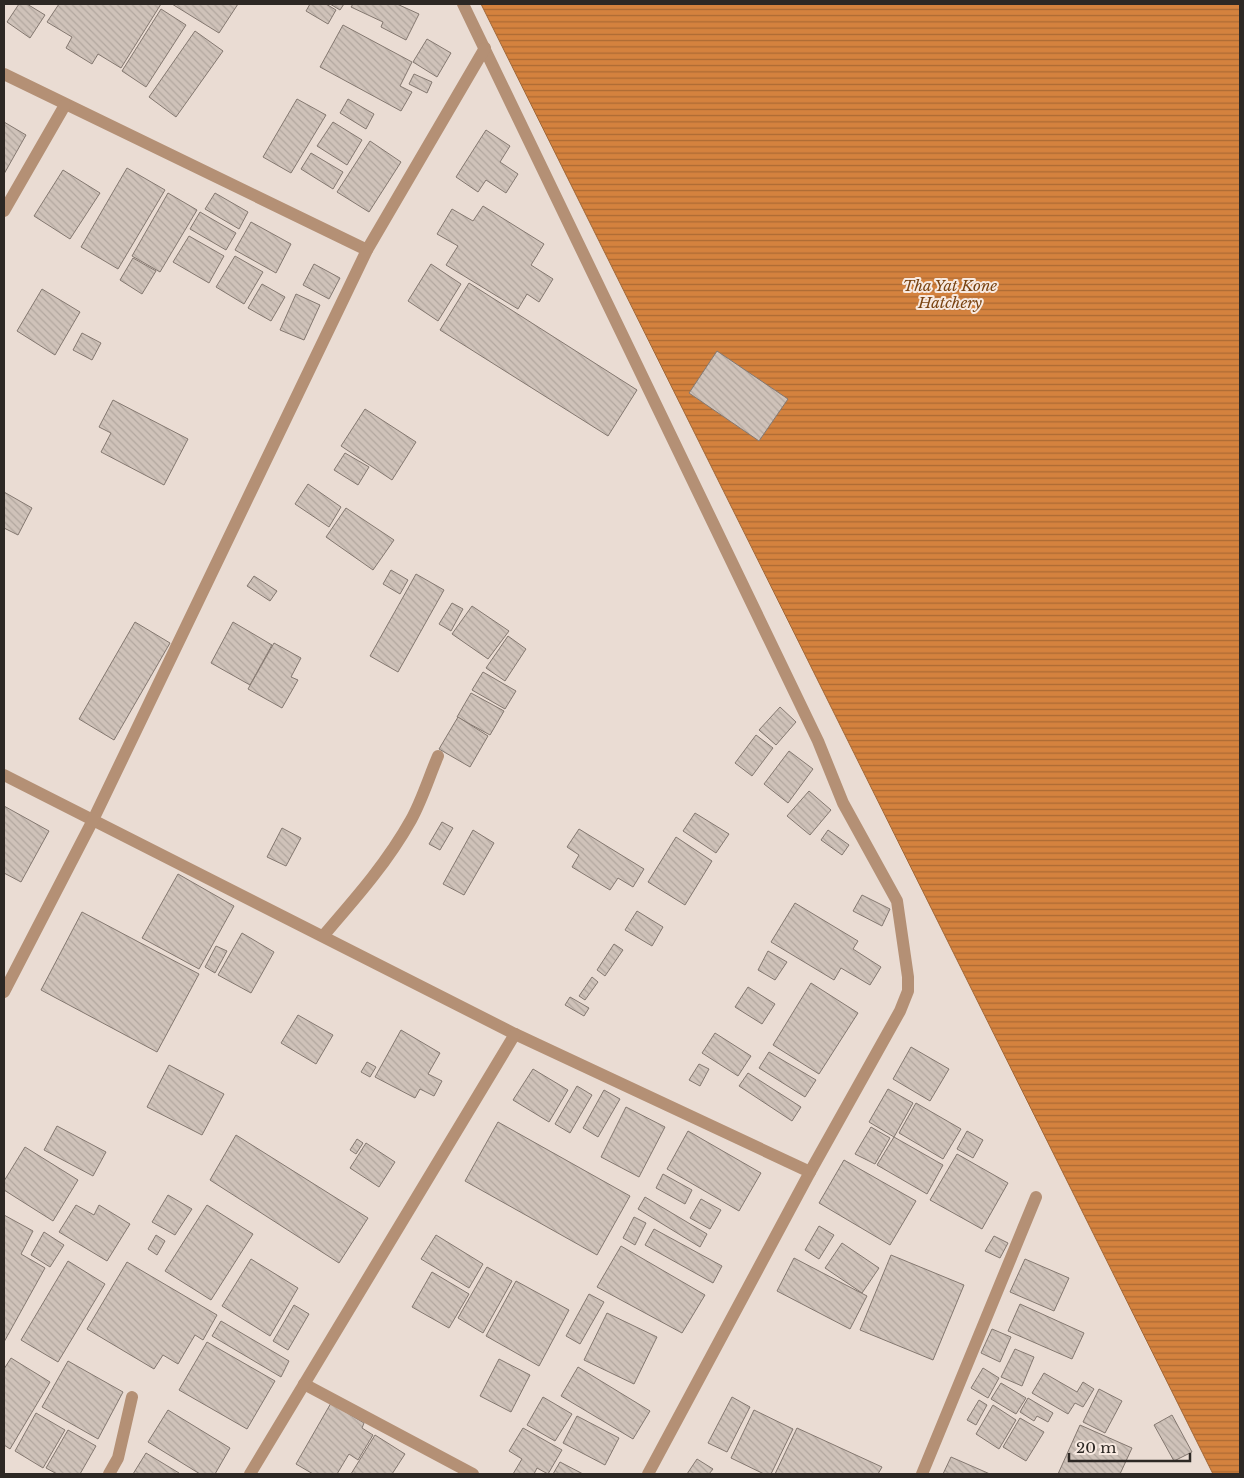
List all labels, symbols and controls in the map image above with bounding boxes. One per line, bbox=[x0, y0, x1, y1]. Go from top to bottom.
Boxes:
water label: Tha Yat Kone Hatchery bbox=[903, 276, 997, 312]
scale bar bbox=[1069, 1430, 1190, 1462]
text: 20 m bbox=[1076, 1438, 1116, 1457]

